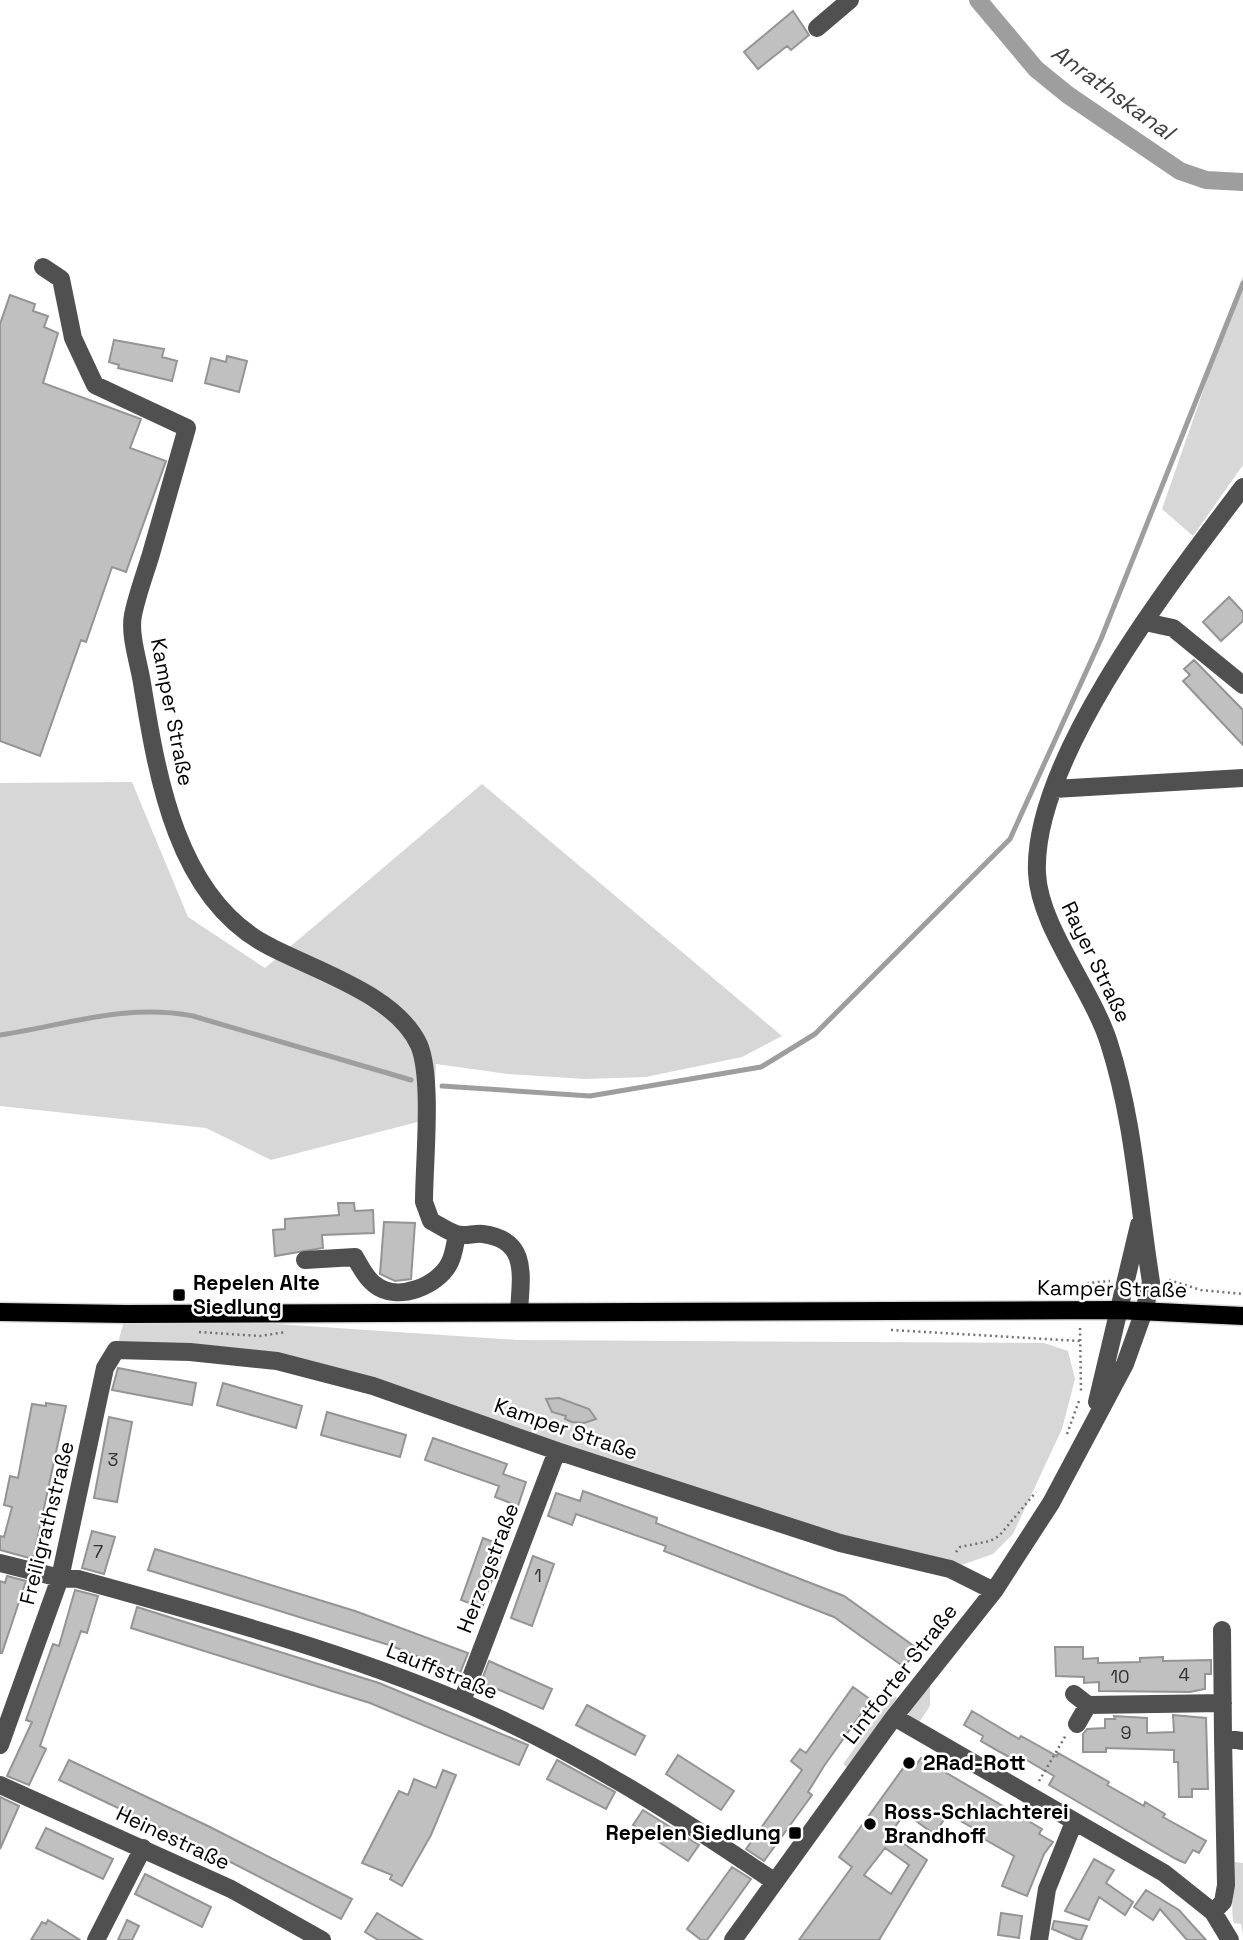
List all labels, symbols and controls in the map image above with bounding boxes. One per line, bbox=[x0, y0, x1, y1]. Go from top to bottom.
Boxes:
water label: Anrathskanal bbox=[1046, 37, 1182, 148]
street label: Kamper Straße bbox=[145, 636, 200, 788]
street label: Rayer Straße bbox=[1056, 897, 1137, 1027]
place label: Repelen Alte Siedlung bbox=[193, 1269, 320, 1320]
street label: Kamper Straße bbox=[1037, 1274, 1187, 1303]
marker: Repelen Alte Siedlung bbox=[171, 1287, 187, 1303]
street label: Kamper Straße bbox=[491, 1391, 641, 1466]
street label: Freiligrathstraße bbox=[13, 1438, 80, 1607]
house number: 3 bbox=[108, 1448, 118, 1471]
street label: Herzogstraße bbox=[450, 1499, 525, 1637]
house number: 7 bbox=[93, 1540, 103, 1563]
house number: 1 bbox=[534, 1564, 542, 1587]
street label: Lintforter Straße bbox=[836, 1598, 963, 1749]
street label: Lauffstraße bbox=[383, 1636, 502, 1705]
house number: 4 bbox=[1178, 1663, 1190, 1686]
house number: 10 bbox=[1110, 1665, 1130, 1688]
house number: 9 bbox=[1120, 1721, 1132, 1744]
place label: 2Rad-Rott bbox=[923, 1749, 1026, 1776]
marker: 2Rad-Rott bbox=[901, 1755, 917, 1771]
place label: Ross-Schlachterei Brandhoff bbox=[884, 1798, 1069, 1849]
street label: Heinestraße bbox=[112, 1799, 234, 1876]
marker: Ross-Schlachterei Brandhoff bbox=[862, 1816, 878, 1832]
place label: Repelen Siedlung bbox=[605, 1819, 781, 1846]
marker: Repelen Siedlung bbox=[787, 1825, 803, 1841]

